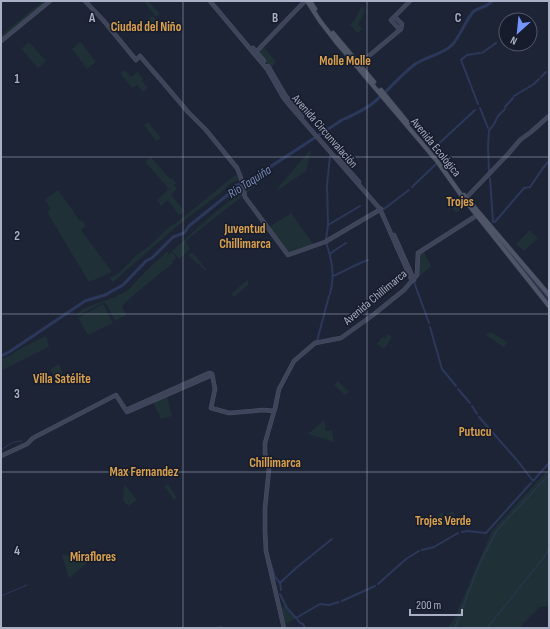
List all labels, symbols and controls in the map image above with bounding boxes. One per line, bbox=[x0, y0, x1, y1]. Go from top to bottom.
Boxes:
text: A bbox=[88, 10, 96, 26]
text: B bbox=[272, 10, 278, 26]
text: C bbox=[455, 10, 462, 26]
north arrow bbox=[498, 12, 538, 52]
district label: Ciudad del Niño bbox=[111, 19, 182, 35]
text: N bbox=[508, 33, 519, 48]
district label: Molle Molle bbox=[319, 53, 371, 69]
text: 1 bbox=[14, 71, 20, 87]
street label: Avenida Circunvalación bbox=[288, 91, 361, 171]
street label: Avenida Ecológica bbox=[407, 114, 464, 180]
water label: Río Taquiña bbox=[225, 161, 275, 202]
district label: Trojes bbox=[446, 194, 474, 210]
district label: Juventud Chillimarca bbox=[219, 221, 271, 252]
text: 2 bbox=[14, 228, 20, 244]
street label: Avenida Chillimarca bbox=[340, 266, 410, 329]
district label: Villa Satélite bbox=[33, 371, 91, 387]
text: 3 bbox=[14, 386, 20, 402]
district label: Putucu bbox=[459, 424, 492, 440]
district label: Chillimarca bbox=[249, 455, 301, 471]
district label: Max Fernandez bbox=[110, 464, 178, 480]
district label: Trojes Verde bbox=[415, 513, 472, 529]
text: 4 bbox=[14, 543, 20, 559]
district label: Miraflores bbox=[70, 549, 116, 565]
scale bar bbox=[410, 591, 462, 617]
text: 200 m bbox=[416, 598, 442, 613]

